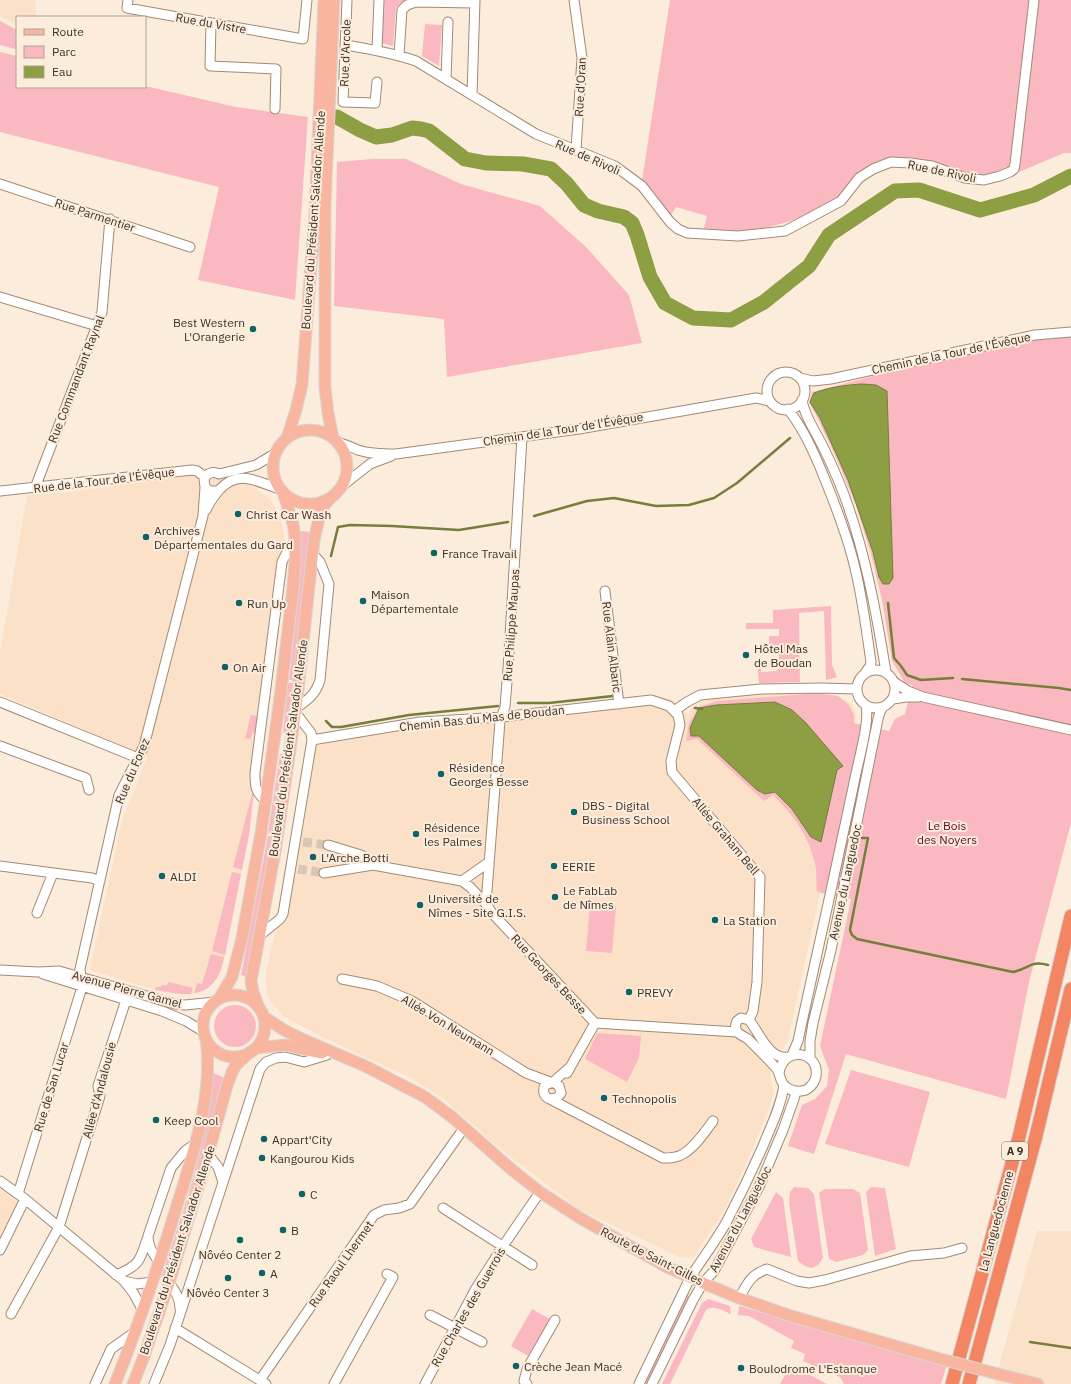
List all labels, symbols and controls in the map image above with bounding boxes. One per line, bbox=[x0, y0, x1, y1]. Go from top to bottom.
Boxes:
street label: Rue du Vistre bbox=[174, 9, 248, 37]
legend bbox=[16, 16, 146, 88]
street label: Rue d'Arcole bbox=[336, 18, 354, 87]
text: Route bbox=[52, 24, 84, 39]
text: Parc bbox=[52, 44, 76, 59]
street label: Rue d'Oran bbox=[571, 57, 589, 117]
text: Eau bbox=[52, 64, 72, 79]
street label: Boulevard du Président Salvador Allende bbox=[298, 110, 328, 330]
street label: Rue de Rivoli bbox=[553, 136, 623, 178]
street label: Rue de Rivoli bbox=[906, 156, 978, 186]
street label: Rue Parmentier bbox=[53, 195, 138, 235]
street label: Rue Commandant Raynal bbox=[45, 313, 107, 445]
place label: Best Western L'Orangerie bbox=[173, 315, 245, 344]
marker: Best Western L'Orangerie bbox=[248, 324, 258, 334]
street label: Chemin de la Tour de l'Évêque bbox=[870, 329, 1032, 377]
street label: Chemin de la Tour de l'Évêque bbox=[482, 409, 645, 449]
street label: Rue de la Tour de l'Évêque bbox=[33, 464, 176, 496]
place label: Christ Car Wash bbox=[246, 507, 331, 522]
marker: Christ Car Wash bbox=[233, 509, 243, 519]
place label: Archives Départementales du Gard bbox=[154, 523, 293, 552]
marker: Archives Départementales du Gard bbox=[141, 532, 151, 542]
place label: France Travail bbox=[442, 546, 517, 561]
marker: France Travail bbox=[429, 548, 439, 558]
street label: Rue Philippe Maupas bbox=[500, 568, 522, 682]
place label: Maison Départementale bbox=[371, 587, 459, 616]
place label: Run Up bbox=[247, 596, 286, 611]
marker: Maison Départementale bbox=[358, 596, 368, 606]
marker: Run Up bbox=[234, 598, 244, 608]
street label: Rue Alain Albaric bbox=[599, 601, 625, 693]
street label: Boulevard du Président Salvador Allende bbox=[265, 638, 311, 858]
place label: Hôtel Mas de Boudan bbox=[754, 641, 812, 670]
marker: Hôtel Mas de Boudan bbox=[741, 650, 751, 660]
place label: On Air bbox=[233, 660, 267, 675]
marker: On Air bbox=[220, 662, 230, 672]
street label: Chemin Bas du Mas de Boudan bbox=[399, 702, 565, 734]
street label: Rue du Forez bbox=[111, 735, 153, 806]
place label: Résidence Georges Besse bbox=[449, 760, 529, 789]
marker: Résidence Georges Besse bbox=[436, 769, 446, 779]
street label: Allée Graham Bell bbox=[689, 794, 763, 878]
place label: DBS - Digital Business School bbox=[582, 798, 670, 827]
marker: DBS - Digital Business School bbox=[569, 807, 579, 817]
park label: Le Bois des Noyers bbox=[917, 818, 977, 847]
place label: Résidence les Palmes bbox=[424, 820, 482, 849]
street label: Avenue du Languedoc bbox=[825, 823, 865, 941]
marker: Résidence les Palmes bbox=[411, 829, 421, 839]
place label: L'Arche Botti bbox=[321, 850, 389, 865]
marker: L'Arche Botti bbox=[308, 852, 318, 862]
place label: EERIE bbox=[562, 859, 595, 874]
marker: EERIE bbox=[549, 861, 559, 871]
place label: ALDI bbox=[170, 869, 197, 884]
marker: ALDI bbox=[157, 871, 167, 881]
place label: Le FabLab de Nîmes bbox=[563, 883, 617, 912]
place label: Université de Nîmes - Site G.I.S. bbox=[428, 891, 526, 920]
marker: Le FabLab de Nîmes bbox=[550, 892, 560, 902]
marker: Université de Nîmes - Site G.I.S. bbox=[415, 900, 425, 910]
place label: La Station bbox=[723, 913, 777, 928]
marker: La Station bbox=[710, 915, 720, 925]
street label: Rue Georges Besse bbox=[508, 931, 590, 1017]
street label: Avenue Pierre Gamel bbox=[70, 967, 184, 1011]
place label: PREVY bbox=[637, 985, 673, 1000]
marker: PREVY bbox=[624, 987, 634, 997]
street label: Allée Von Neumann bbox=[399, 991, 497, 1059]
street label: Rue de San Lucar bbox=[30, 1040, 72, 1134]
street label: Allée d'Andalousie bbox=[79, 1040, 119, 1140]
place label: Technopolis bbox=[612, 1091, 677, 1106]
marker: Technopolis bbox=[599, 1093, 609, 1103]
place label: Keep Cool bbox=[164, 1113, 218, 1128]
marker: Keep Cool bbox=[151, 1115, 161, 1125]
place label: Appart'City bbox=[272, 1132, 332, 1147]
marker: Appart'City bbox=[259, 1134, 269, 1144]
road number: A 9 bbox=[1002, 1142, 1028, 1160]
street label: Boulevard du Président Salvador Allende bbox=[136, 1143, 218, 1357]
place label: Kangourou Kids bbox=[270, 1151, 355, 1166]
marker: Kangourou Kids bbox=[257, 1153, 267, 1163]
street label: Avenue du Languedoc bbox=[706, 1163, 774, 1275]
street label: La Languedocienne bbox=[975, 1169, 1017, 1273]
place label: C bbox=[310, 1187, 318, 1202]
marker: C bbox=[297, 1189, 307, 1199]
street label: Rue Raoul Lhermet bbox=[305, 1218, 377, 1310]
place label: B bbox=[291, 1223, 299, 1238]
street label: Route de Saint-Gilles bbox=[598, 1224, 706, 1288]
marker: B bbox=[278, 1225, 288, 1235]
marker: Nôvéo Center 2 bbox=[235, 1235, 245, 1245]
street label: Rue Charles des Guerrois bbox=[428, 1244, 509, 1370]
place label: Nôvéo Center 2 bbox=[198, 1247, 282, 1262]
place label: A bbox=[270, 1266, 278, 1281]
marker: A bbox=[257, 1268, 267, 1278]
marker: Nôvéo Center 3 bbox=[223, 1273, 233, 1283]
place label: Nôvéo Center 3 bbox=[186, 1285, 270, 1300]
place label: Crèche Jean Macé bbox=[524, 1359, 623, 1374]
marker: Crèche Jean Macé bbox=[511, 1361, 521, 1371]
place label: Boulodrome L'Estanque bbox=[749, 1361, 877, 1376]
marker: Boulodrome L'Estanque bbox=[736, 1363, 746, 1373]

